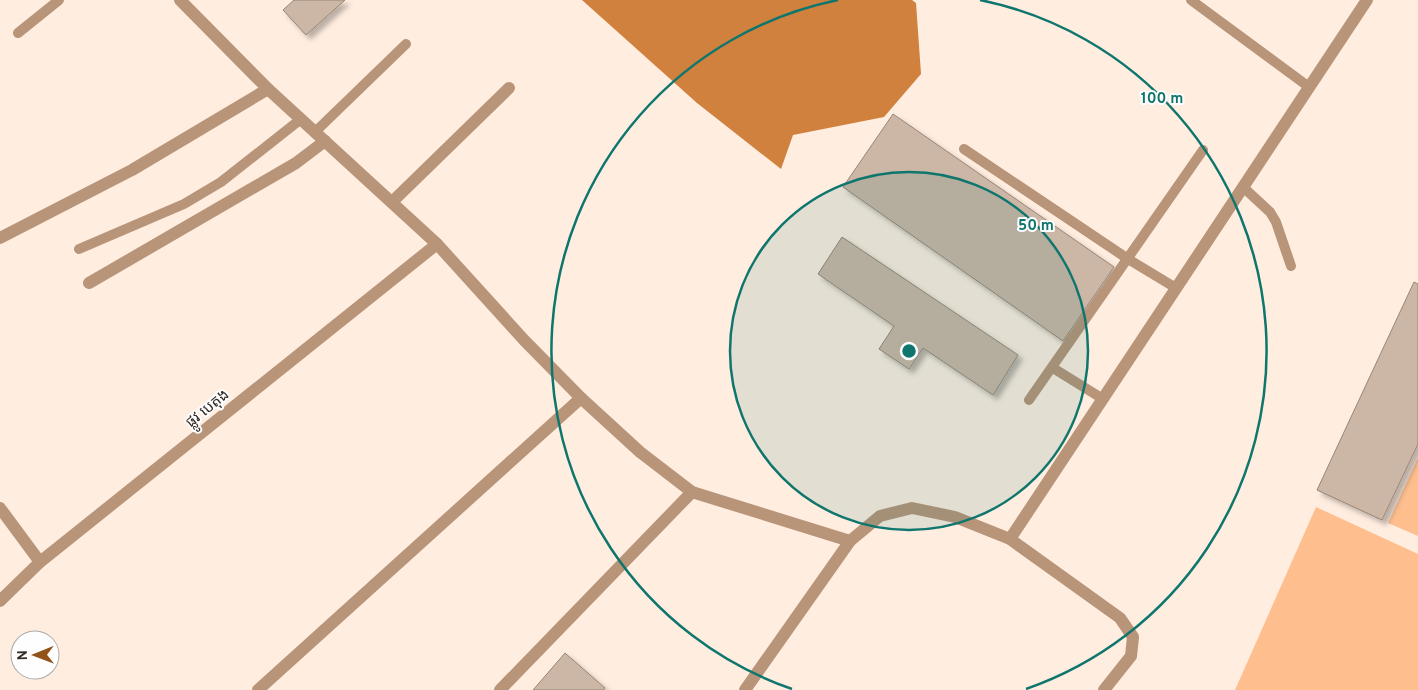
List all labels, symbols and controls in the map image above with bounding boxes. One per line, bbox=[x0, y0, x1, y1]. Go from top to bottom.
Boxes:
text: 100 m bbox=[1141, 90, 1183, 109]
text: 50 m bbox=[1018, 217, 1054, 236]
centre of rings bbox=[900, 342, 918, 360]
street label: ផ្លូវ បេតុង bbox=[182, 386, 235, 434]
north arrow bbox=[10, 630, 60, 680]
text: N bbox=[15, 650, 32, 660]

